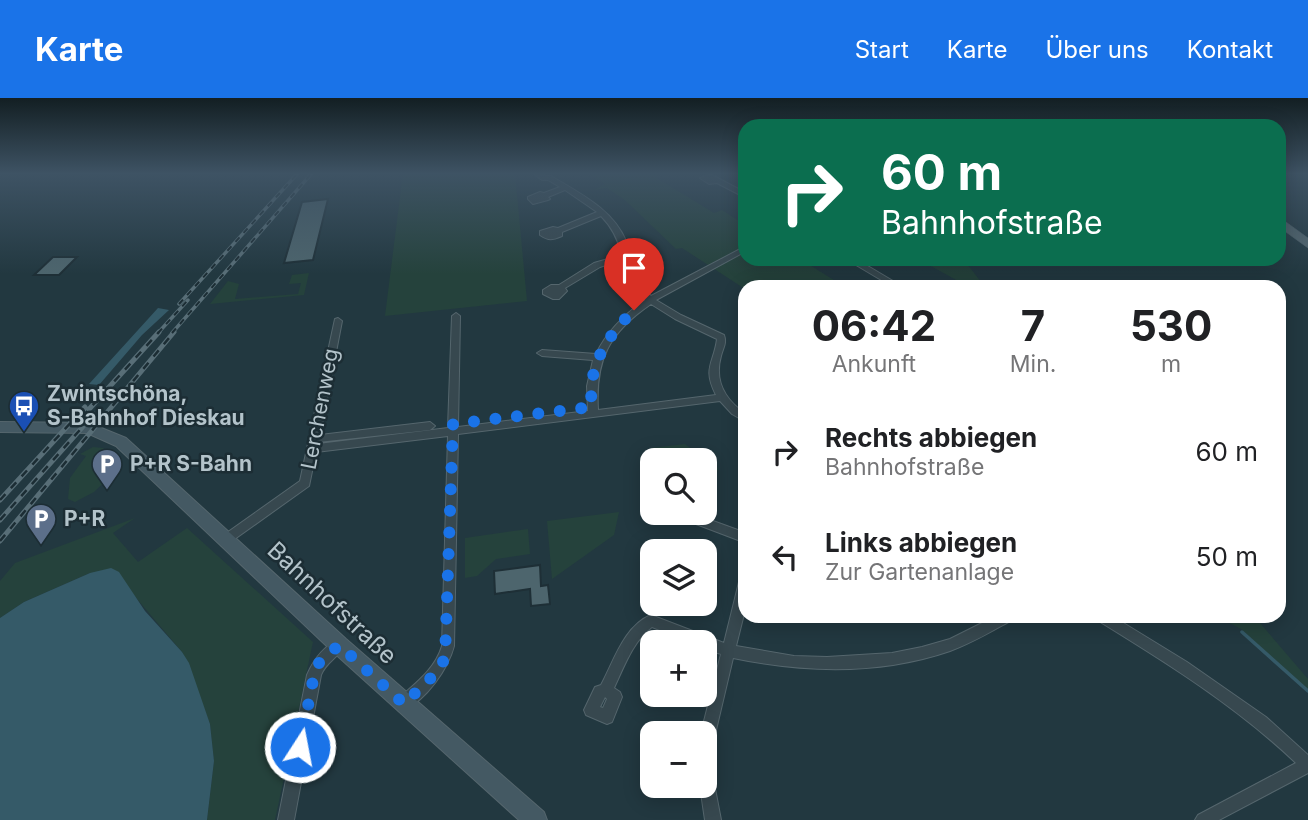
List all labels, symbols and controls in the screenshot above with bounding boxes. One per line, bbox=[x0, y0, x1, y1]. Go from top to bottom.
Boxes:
text: Karte bbox=[35, 29, 123, 69]
text: Start bbox=[855, 35, 909, 64]
text: Karte bbox=[947, 35, 1007, 64]
text: Über uns bbox=[1045, 35, 1149, 64]
text: Kontakt bbox=[1187, 35, 1273, 64]
text: 60 m bbox=[881, 143, 1002, 202]
icon: right bbox=[766, 147, 857, 238]
text: Bahnhofstraße bbox=[881, 203, 1103, 242]
pin bbox=[604, 238, 664, 310]
icon: arrive bbox=[615, 249, 653, 287]
text: 06:42 bbox=[812, 300, 936, 351]
text: 7 bbox=[1021, 300, 1045, 351]
text: 530 bbox=[1130, 300, 1212, 351]
street label: Lerchenweg bbox=[296, 346, 343, 471]
text: Ankunft bbox=[832, 350, 916, 378]
text: Min. bbox=[1010, 350, 1056, 378]
text: m bbox=[1161, 350, 1181, 378]
place label: Zwintschöna, S-Bahnhof Dieskau bbox=[47, 381, 245, 430]
bus stop icon: Zwintschöna, S-Bahnhof Dieskau bbox=[7, 389, 41, 433]
text: Rechts abbiegen bbox=[825, 422, 1037, 453]
icon: right bbox=[766, 433, 804, 471]
text: 60 m bbox=[1195, 436, 1258, 467]
parking icon: P+R S-Bahn bbox=[90, 447, 124, 491]
map controls bbox=[640, 448, 717, 798]
button: search bbox=[640, 448, 717, 525]
place label: P+R S-Bahn bbox=[130, 451, 252, 476]
text: Bahnhofstraße bbox=[825, 453, 984, 481]
parking icon: P+R bbox=[24, 502, 58, 546]
place label: P+R bbox=[64, 506, 105, 531]
text: Links abbiegen bbox=[825, 527, 1017, 558]
street label: Bahnhofstraße bbox=[262, 535, 403, 670]
icon: left bbox=[766, 538, 804, 576]
button: layers bbox=[640, 539, 717, 616]
text: 50 m bbox=[1196, 541, 1258, 572]
text: Zur Gartenanlage bbox=[825, 558, 1014, 586]
button: + bbox=[640, 630, 717, 707]
position arrow bbox=[263, 710, 337, 784]
button: − bbox=[640, 721, 717, 798]

